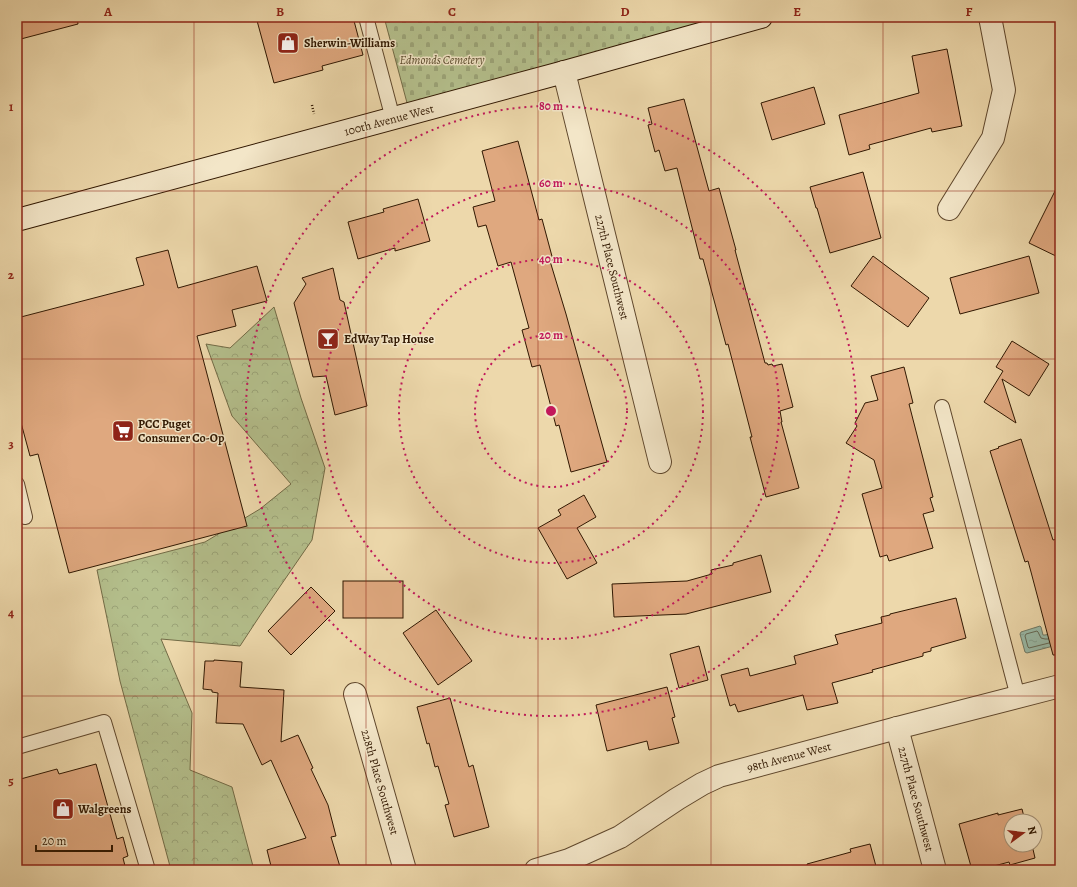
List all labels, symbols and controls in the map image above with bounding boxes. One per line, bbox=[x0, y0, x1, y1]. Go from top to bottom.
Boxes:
text: A bbox=[103, 3, 113, 20]
text: B bbox=[276, 3, 284, 20]
text: C bbox=[448, 3, 456, 20]
text: D bbox=[620, 3, 630, 20]
text: E bbox=[793, 3, 801, 20]
text: F bbox=[966, 3, 973, 20]
shop icon: Sherwin-Williams bbox=[275, 30, 301, 56]
place label: Sherwin-Williams bbox=[304, 35, 395, 51]
park label: Edmonds Cemetery bbox=[400, 52, 485, 68]
text: 1 bbox=[9, 98, 14, 115]
text: 80 m bbox=[539, 98, 563, 114]
street label: 100th Avenue West bbox=[342, 100, 436, 140]
text: 60 m bbox=[539, 175, 563, 191]
street label: 227th Place Southwest bbox=[591, 213, 633, 321]
text: 40 m bbox=[539, 251, 563, 267]
text: 2 bbox=[8, 266, 15, 283]
bar icon: EdWay Tap House bbox=[315, 326, 341, 352]
text: 20 m bbox=[539, 327, 563, 343]
place label: EdWay Tap House bbox=[344, 331, 434, 347]
centre of rings bbox=[544, 404, 558, 418]
place label: PCC Puget Consumer Co-Op bbox=[138, 416, 225, 446]
supermarket icon: PCC Puget Consumer Co-Op bbox=[110, 418, 136, 444]
text: 3 bbox=[8, 435, 14, 452]
text: 4 bbox=[8, 604, 14, 621]
street label: 228th Place Southwest bbox=[357, 727, 403, 837]
street label: 98th Avenue West bbox=[745, 738, 833, 776]
street label: 227th Place Southwest bbox=[894, 745, 938, 853]
text: 5 bbox=[8, 772, 14, 789]
shop icon: Walgreens bbox=[50, 796, 76, 822]
place label: Walgreens bbox=[77, 801, 131, 817]
north arrow bbox=[1003, 813, 1043, 853]
text: N bbox=[1024, 825, 1040, 836]
scale bar bbox=[36, 827, 112, 853]
text: 20 m bbox=[42, 833, 66, 849]

